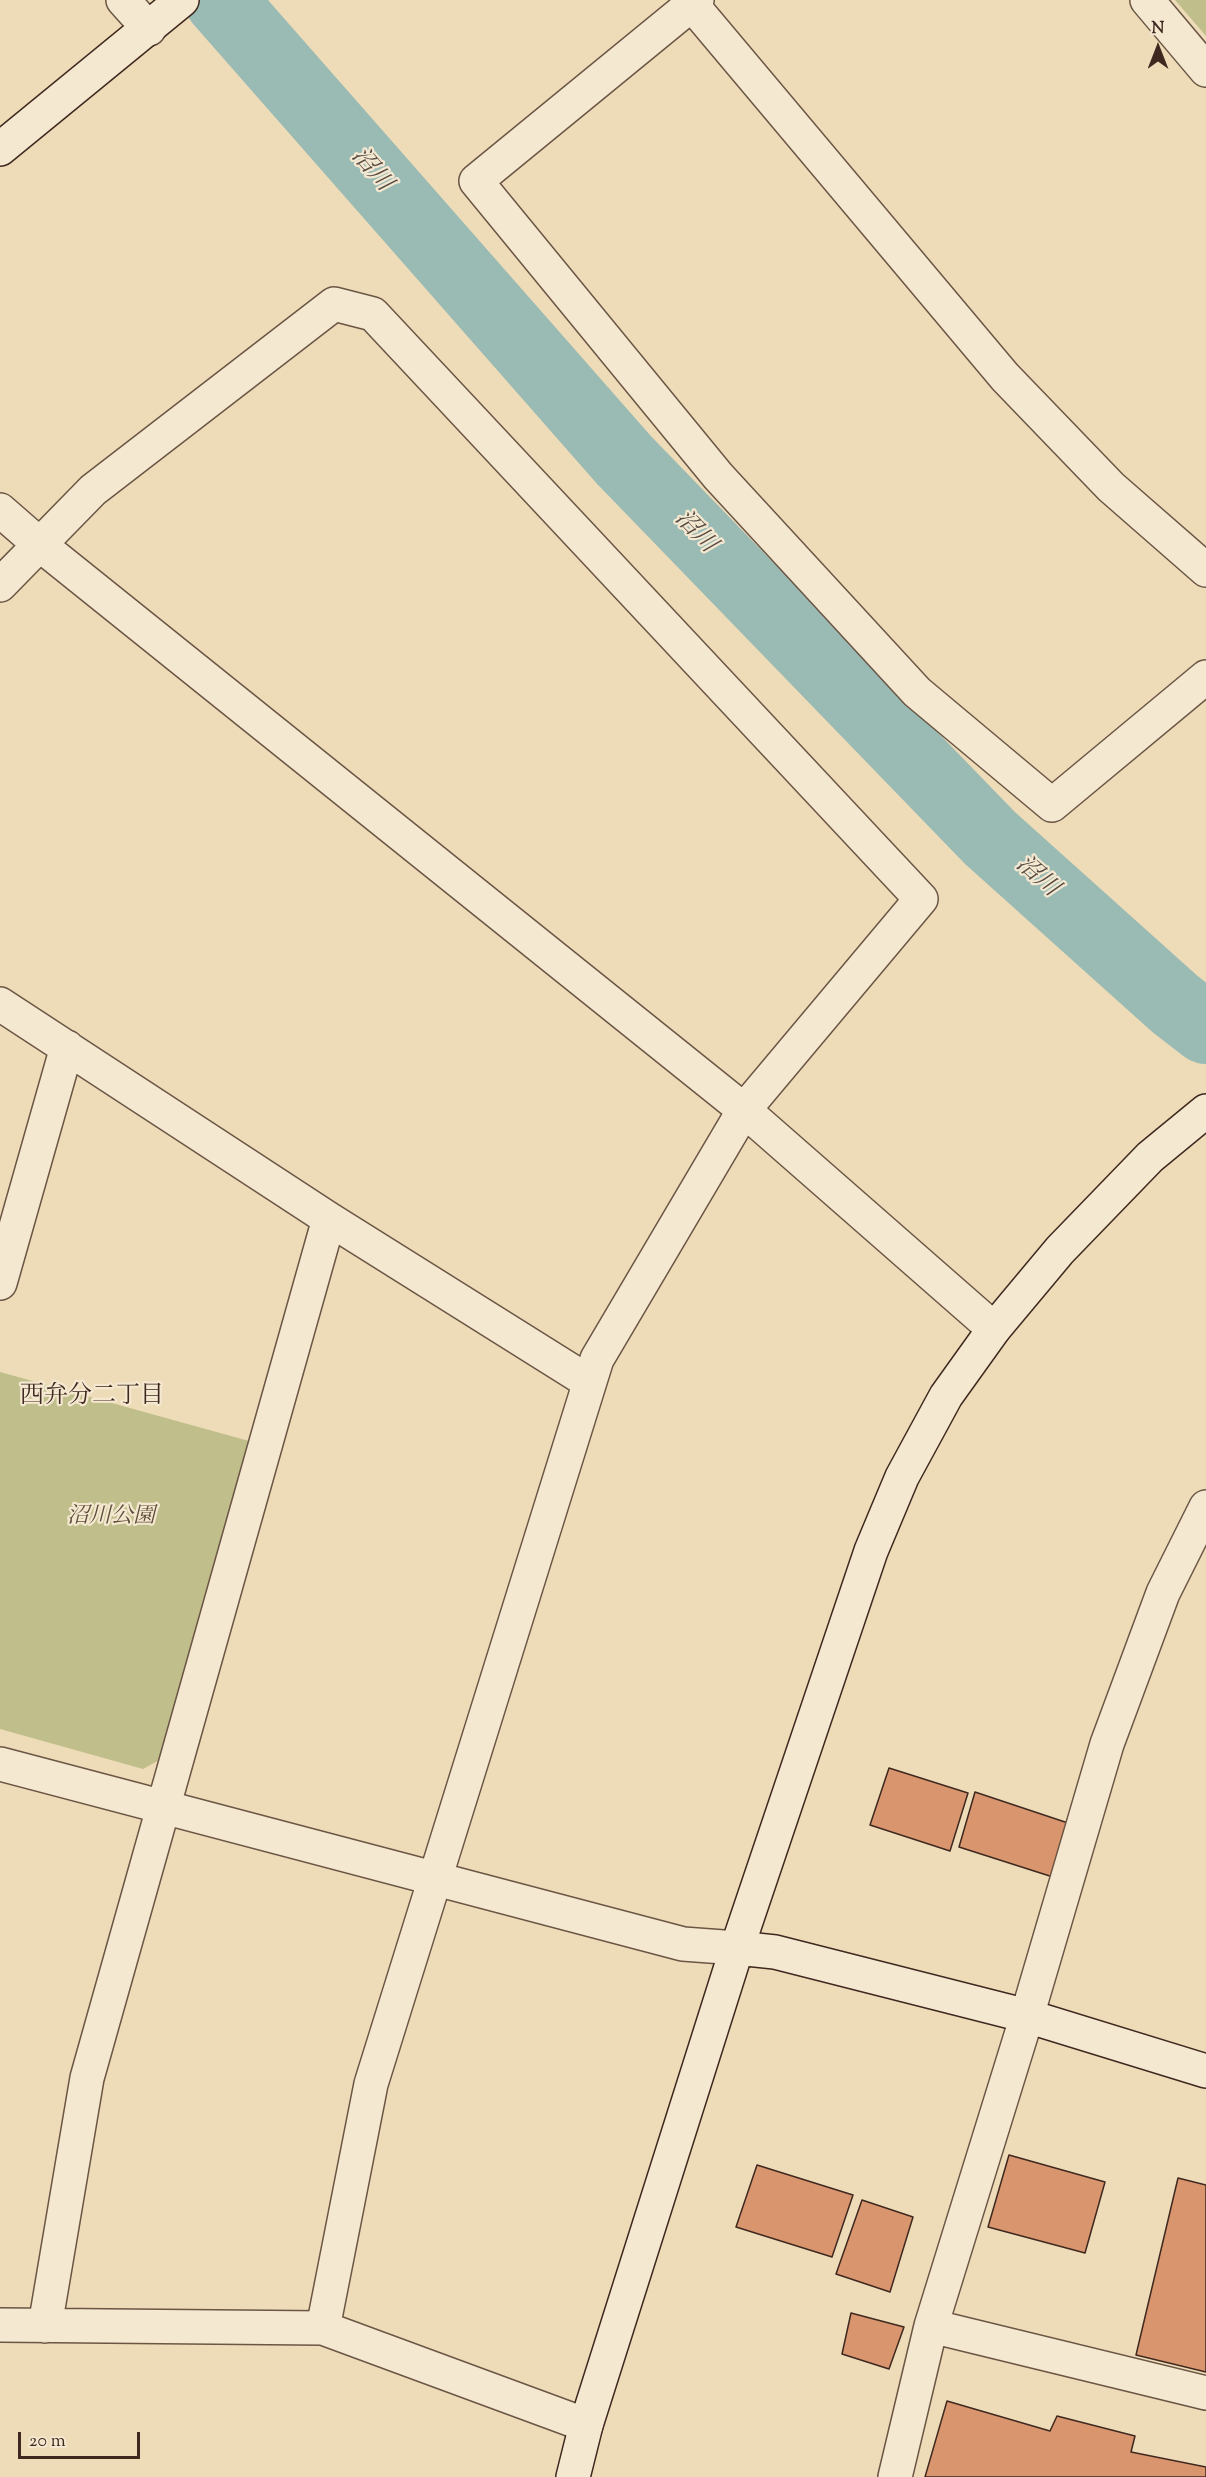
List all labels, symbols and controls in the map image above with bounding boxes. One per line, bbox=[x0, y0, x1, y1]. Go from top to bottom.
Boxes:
north arrow bbox=[1128, 18, 1188, 78]
text: N bbox=[1152, 18, 1164, 41]
water label: 沼川 bbox=[343, 143, 397, 199]
water label: 沼川 bbox=[667, 506, 721, 560]
water label: 沼川 bbox=[1008, 851, 1064, 905]
district label: 西弁分二丁目 bbox=[20, 1384, 164, 1412]
park label: 沼川公園 bbox=[67, 1505, 155, 1531]
scale bar bbox=[21, 2420, 142, 2458]
text: 20 m bbox=[29, 2429, 66, 2455]

